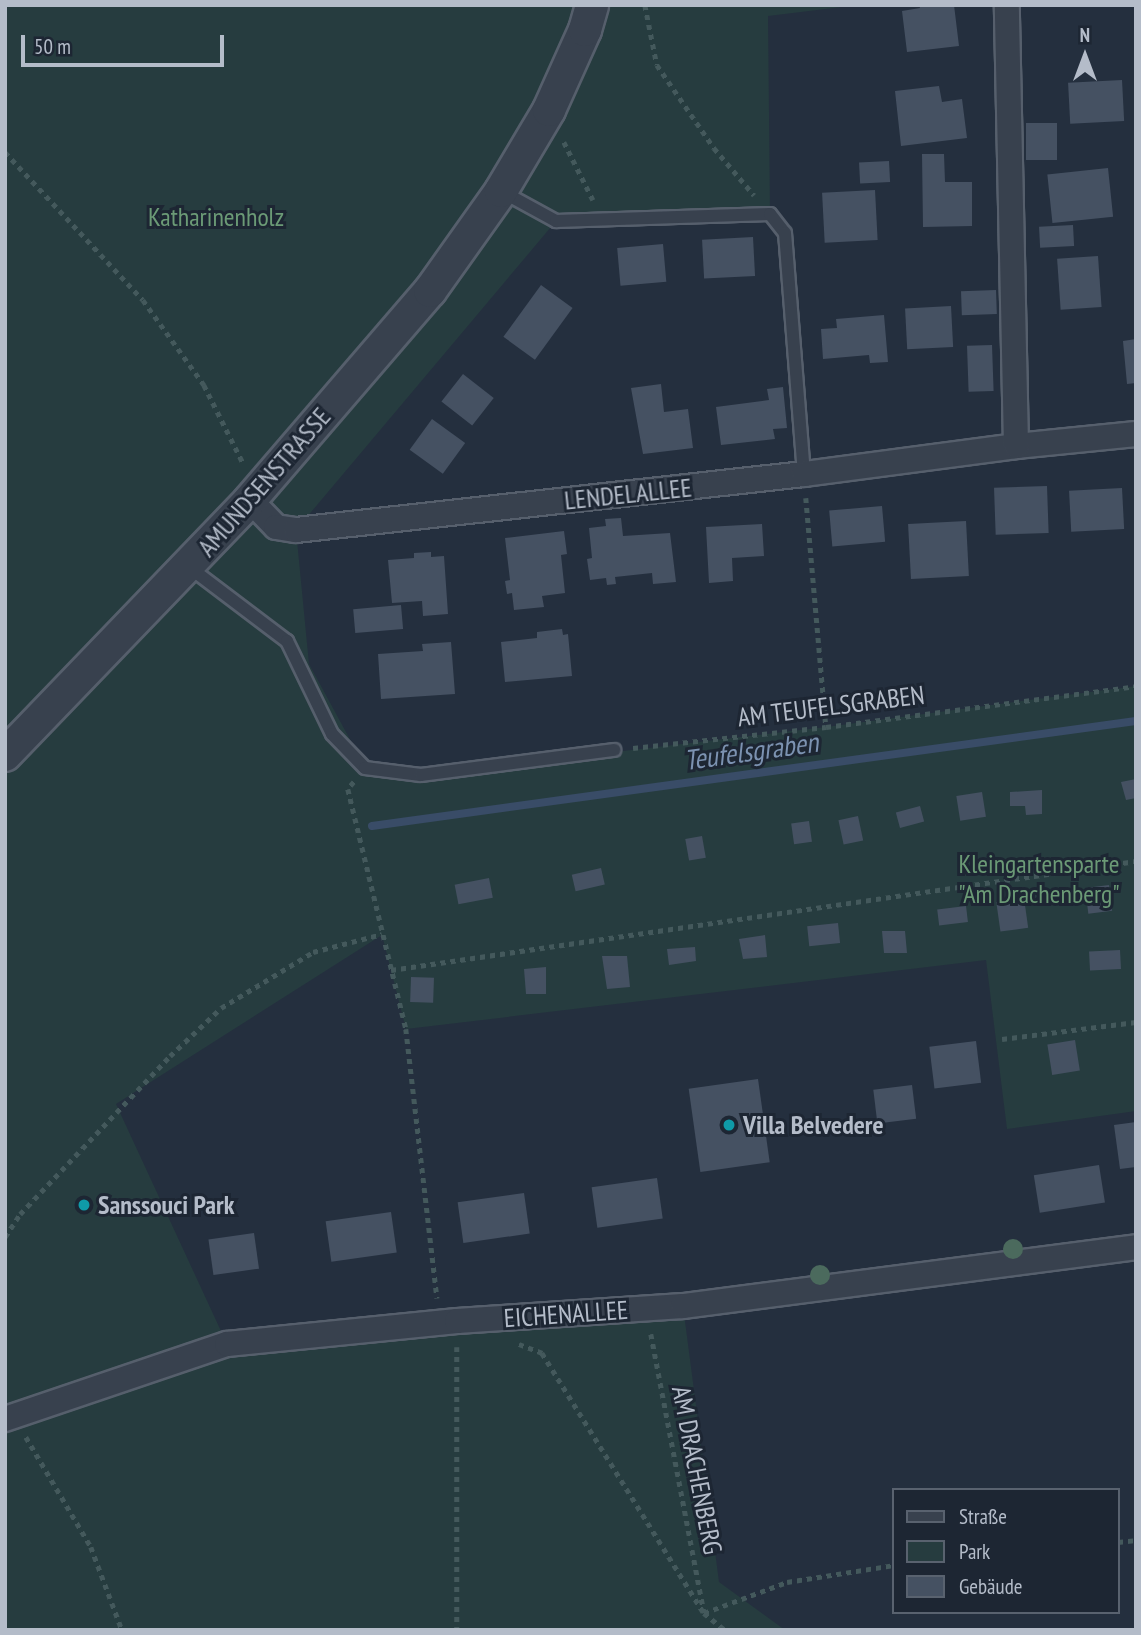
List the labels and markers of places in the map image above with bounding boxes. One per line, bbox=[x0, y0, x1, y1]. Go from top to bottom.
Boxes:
place label: Villa Belvedere bbox=[743, 1109, 884, 1141]
marker: Villa Belvedere bbox=[721, 1117, 737, 1133]
place label: Sanssouci Park bbox=[98, 1189, 234, 1221]
marker: Sanssouci Park bbox=[76, 1197, 92, 1213]

